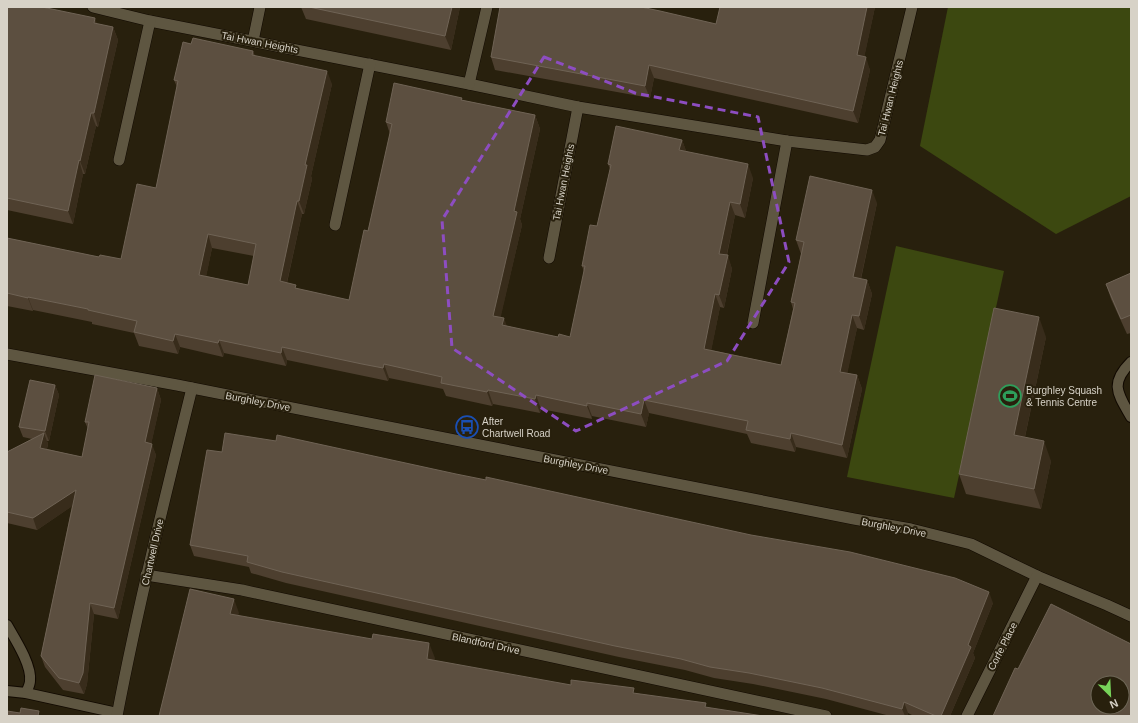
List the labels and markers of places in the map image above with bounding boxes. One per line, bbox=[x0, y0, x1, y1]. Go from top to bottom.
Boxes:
sports icon: Burghley Squash & Tennis Centre bbox=[997, 383, 1023, 409]
place label: Burghley Squash & Tennis Centre bbox=[1026, 385, 1102, 408]
bus stop icon: After Chartwell Road bbox=[454, 414, 480, 440]
place label: After Chartwell Road bbox=[482, 416, 550, 439]

